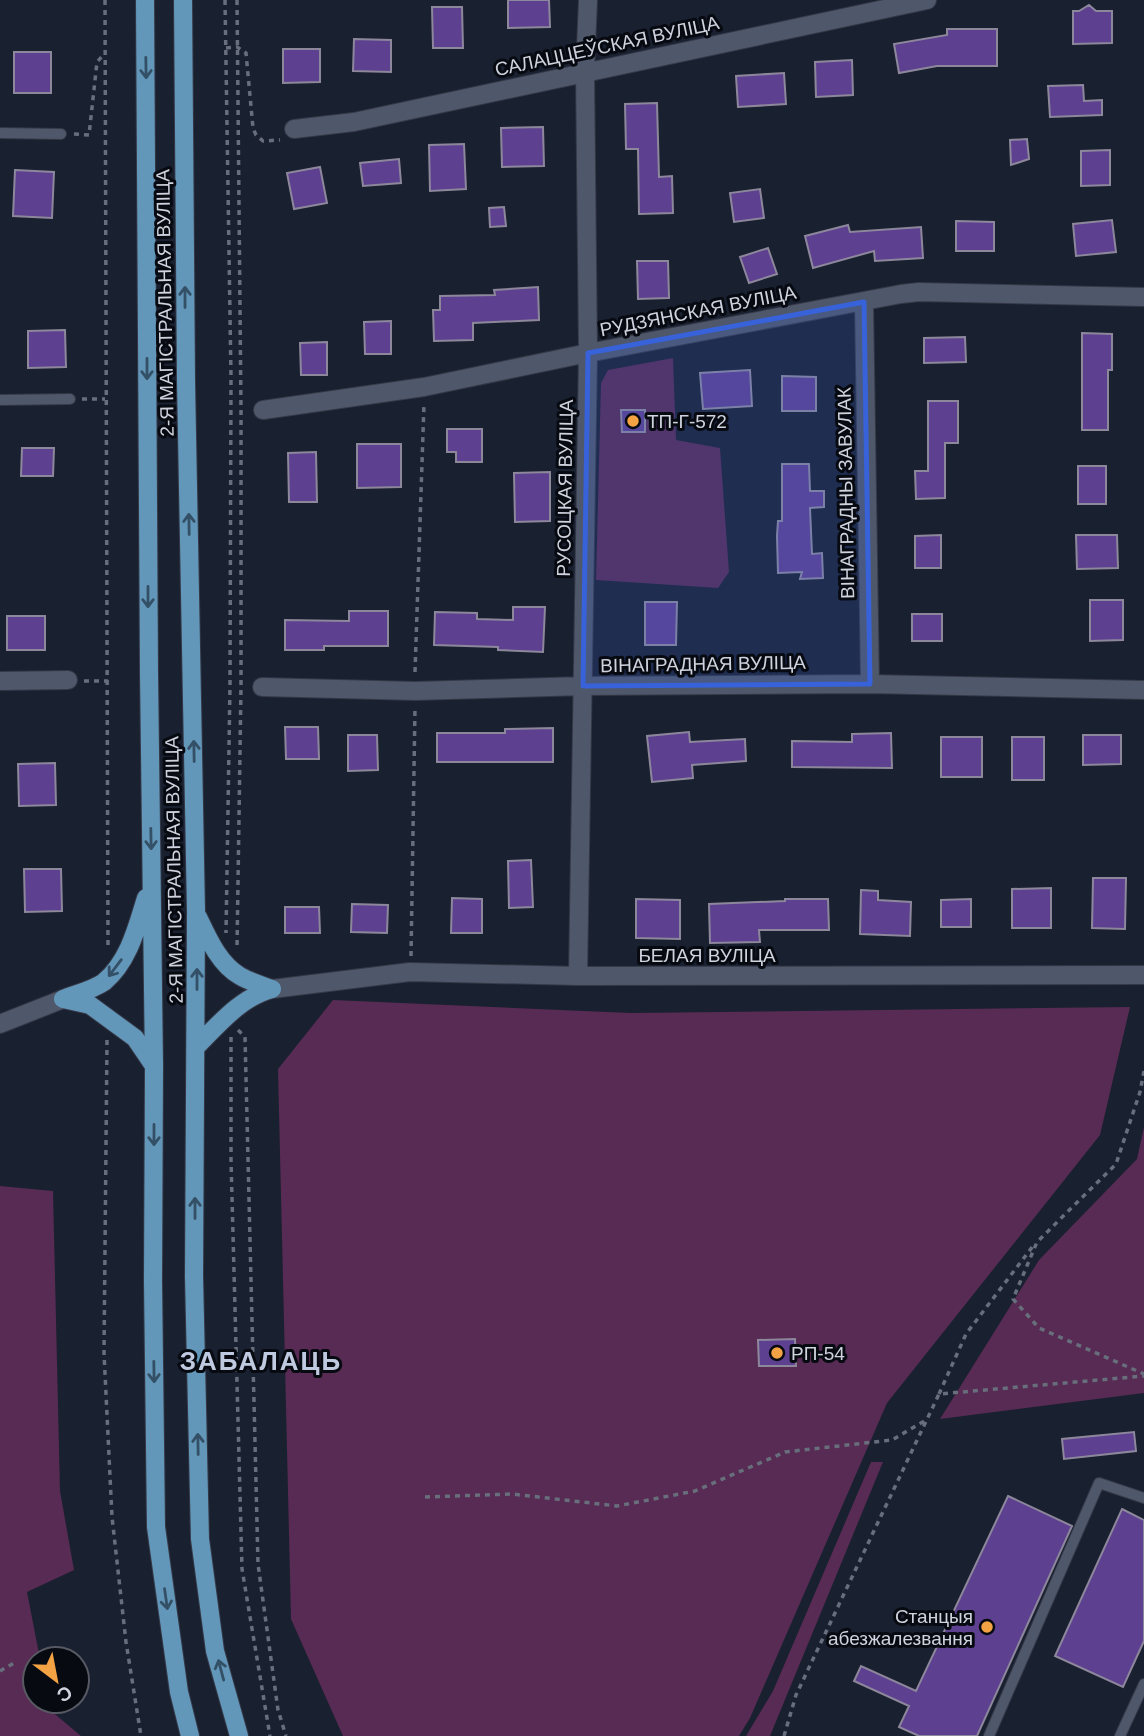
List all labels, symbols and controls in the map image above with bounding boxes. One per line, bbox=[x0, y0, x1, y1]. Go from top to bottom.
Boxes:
street label: САЛАЦЦЕЎСКАЯ ВУЛІЦА bbox=[493, 12, 721, 80]
one-way arrow bbox=[139, 56, 153, 79]
street label: 2-Я МАГІСТРАЛЬНАЯ ВУЛІЦА bbox=[152, 169, 178, 437]
street label: РУДЗЯНСКАЯ ВУЛІЦА bbox=[598, 282, 798, 340]
one-way arrow bbox=[178, 285, 192, 308]
one-way arrow bbox=[140, 357, 153, 380]
street label: ВІНАГРАДНЫ ЗАВУЛАК bbox=[834, 387, 858, 599]
street label: РУСОЦКАЯ ВУЛІЦА bbox=[553, 399, 577, 577]
place label: ТП-Г-572 bbox=[647, 411, 727, 432]
marker: ТП-Г-572 bbox=[625, 413, 641, 429]
one-way arrow bbox=[182, 513, 196, 536]
one-way arrow bbox=[141, 585, 155, 608]
street label: ВІНАГРАДНАЯ ВУЛІЦА bbox=[600, 652, 806, 676]
street label: 2-Я МАГІСТРАЛЬНАЯ ВУЛІЦА bbox=[161, 736, 187, 1004]
one-way arrow bbox=[187, 740, 201, 763]
one-way arrow bbox=[144, 827, 157, 850]
street label: БЕЛАЯ ВУЛІЦА bbox=[638, 945, 776, 966]
one-way arrow bbox=[108, 958, 122, 977]
one-way arrow bbox=[190, 968, 203, 991]
one-way arrow bbox=[147, 1123, 161, 1146]
one-way arrow bbox=[188, 1196, 202, 1219]
place label: РП-54 bbox=[791, 1343, 845, 1364]
marker: РП-54 bbox=[769, 1345, 785, 1361]
district label: ЗАБАЛАЦЬ bbox=[180, 1346, 342, 1376]
one-way arrow bbox=[147, 1360, 161, 1383]
one-way arrow bbox=[191, 1433, 205, 1456]
one-way arrow bbox=[160, 1587, 173, 1609]
place label: Станцыя абезжалезвання bbox=[828, 1606, 973, 1649]
marker: Станцыя абезжалезвання bbox=[979, 1619, 995, 1635]
north arrow bbox=[21, 1645, 91, 1715]
one-way arrow bbox=[213, 1659, 226, 1681]
text: С bbox=[53, 1681, 76, 1707]

